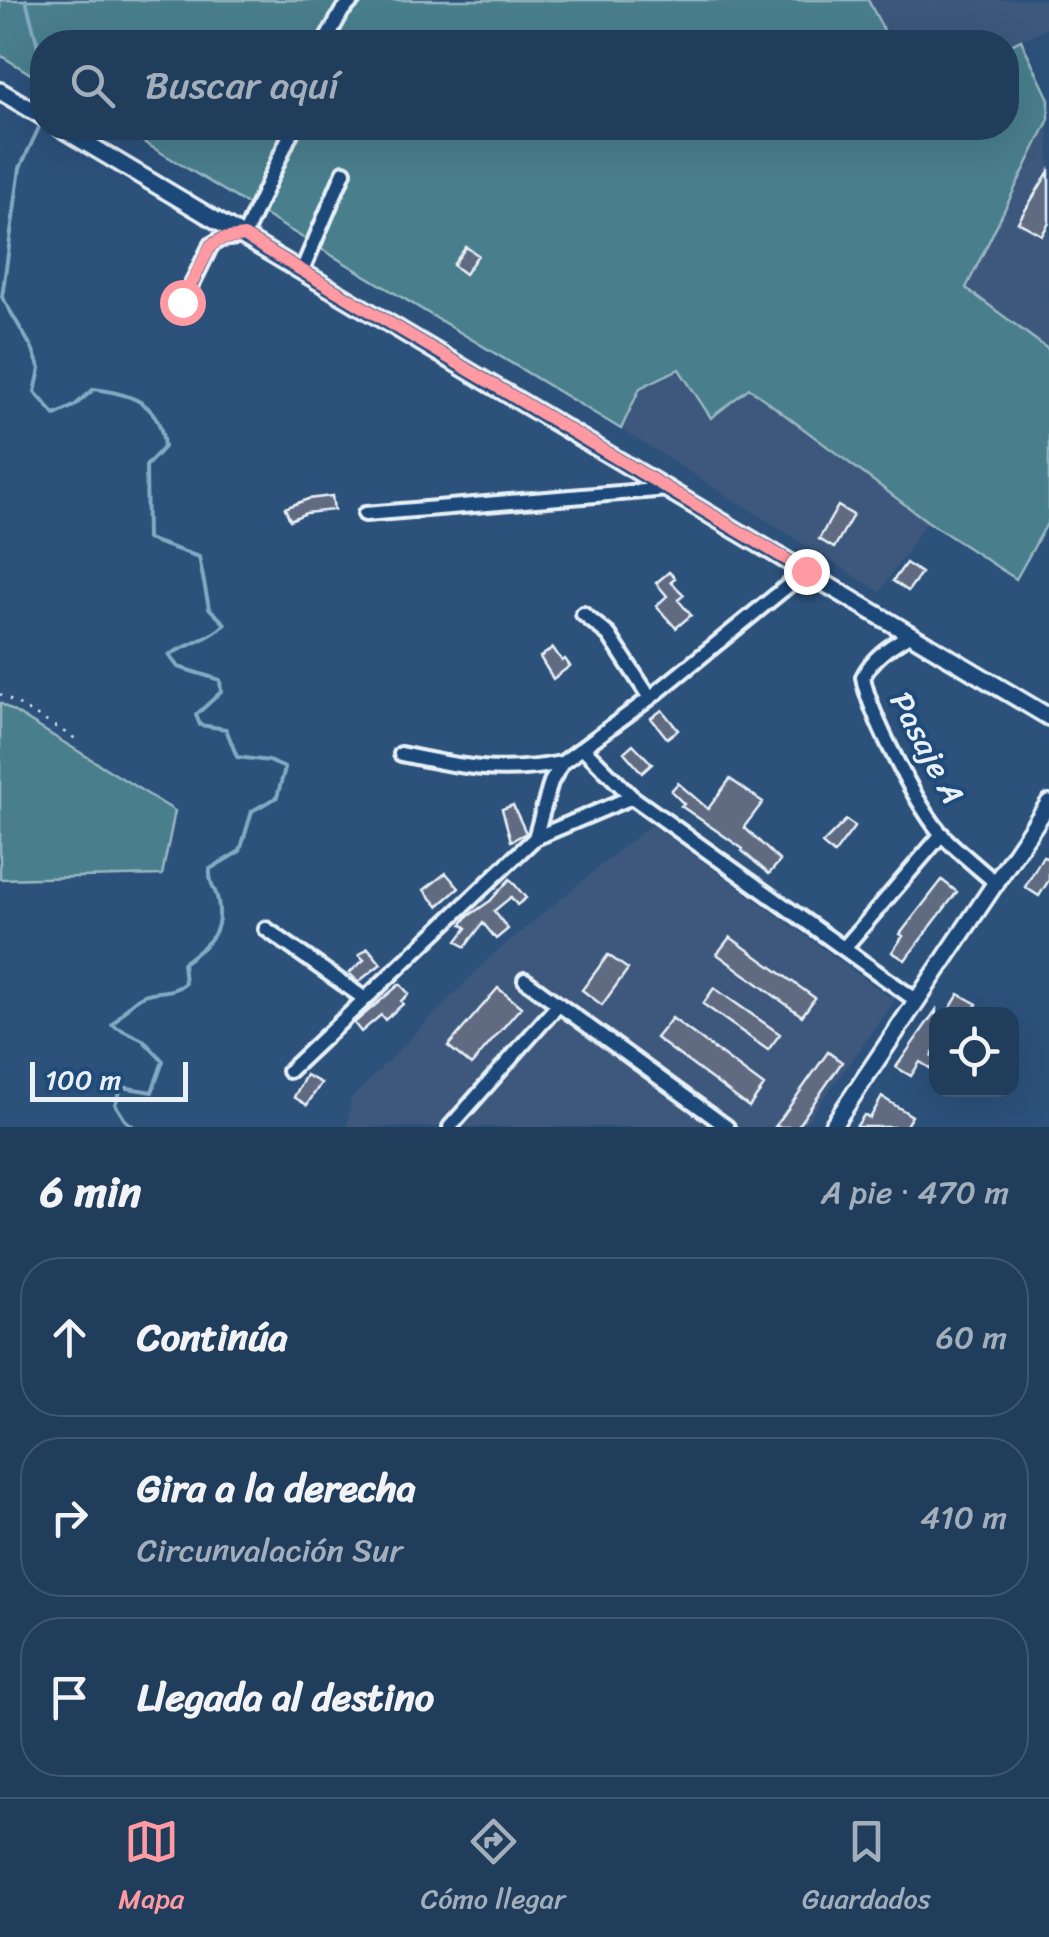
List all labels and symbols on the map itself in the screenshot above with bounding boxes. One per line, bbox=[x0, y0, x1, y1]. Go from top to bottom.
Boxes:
route start bbox=[160, 280, 206, 326]
route end bbox=[784, 549, 830, 595]
street label: Pasaje A bbox=[873, 681, 981, 815]
scale bar bbox=[30, 1057, 188, 1102]

